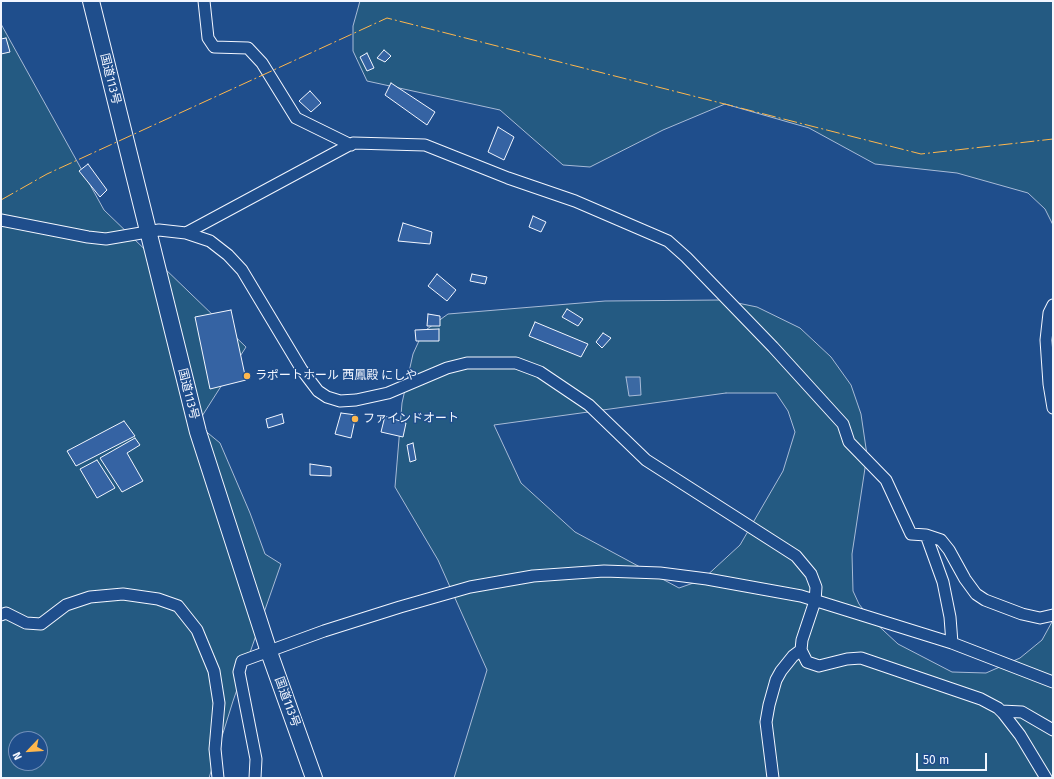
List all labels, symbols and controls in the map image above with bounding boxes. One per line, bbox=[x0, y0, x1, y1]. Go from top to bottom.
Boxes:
street label: 国道113号 bbox=[97, 52, 123, 106]
street label: 国道113号 bbox=[175, 367, 201, 421]
place label: ラポートホール 西鳳殿 にしや bbox=[255, 369, 417, 383]
marker: ラポートホール 西鳳殿 にしや bbox=[242, 371, 252, 381]
place label: ファインドオート bbox=[363, 412, 459, 426]
marker: ファインドオート bbox=[350, 414, 360, 424]
street label: 国道113号 bbox=[271, 675, 303, 729]
north arrow bbox=[8, 731, 48, 771]
scale bar bbox=[918, 745, 989, 771]
text: N bbox=[10, 750, 25, 762]
text: 50 m bbox=[923, 753, 949, 767]

